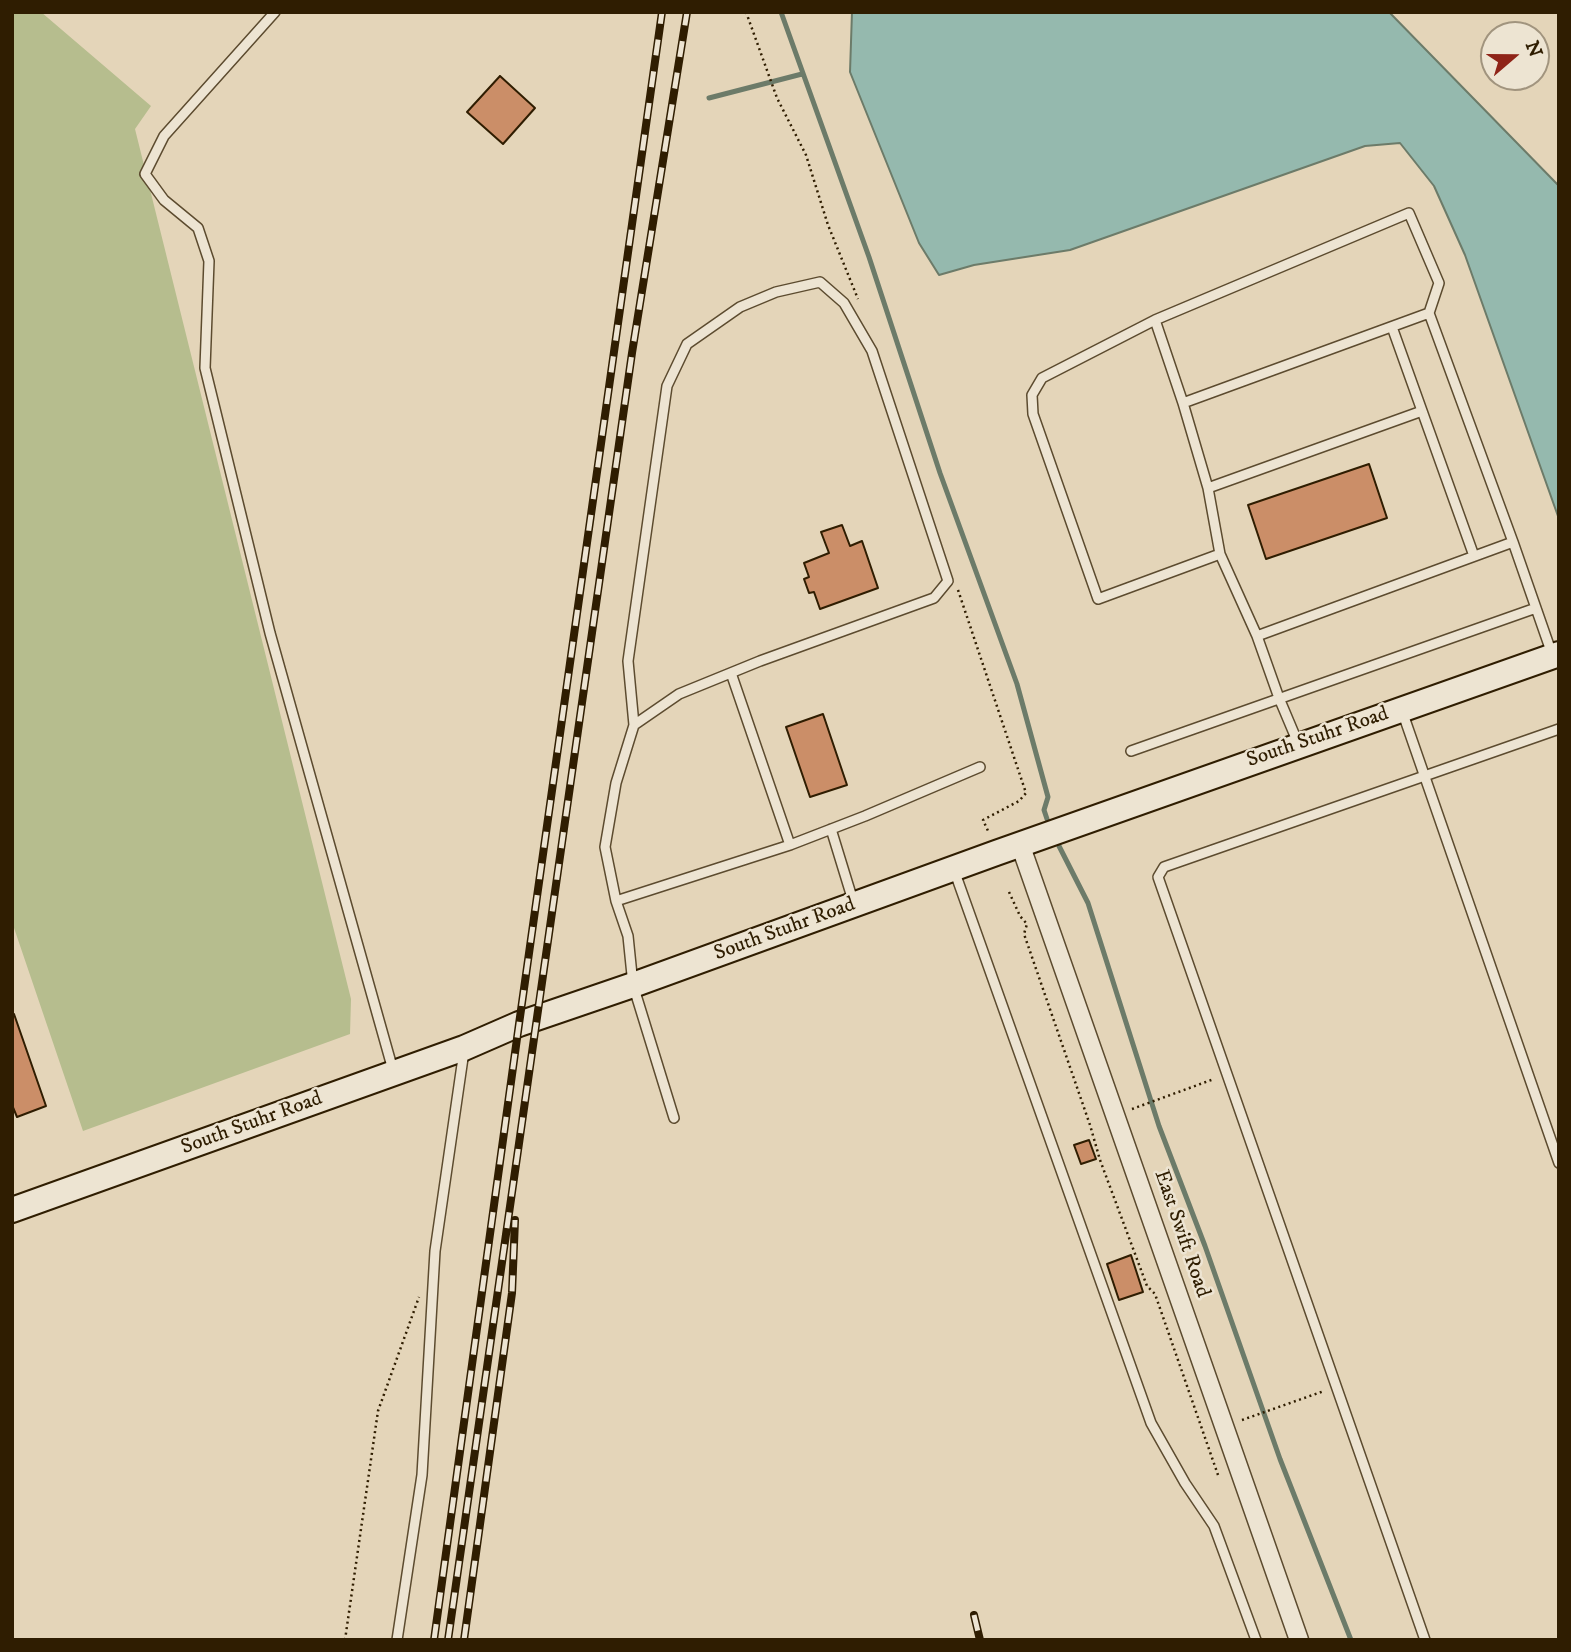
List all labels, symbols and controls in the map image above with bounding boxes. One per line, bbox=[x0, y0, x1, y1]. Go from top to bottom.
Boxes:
north arrow bbox=[1480, 21, 1550, 91]
text: N bbox=[1520, 38, 1547, 61]
street label: South Stuhr Road bbox=[1244, 702, 1392, 774]
street label: South Stuhr Road bbox=[711, 893, 859, 967]
street label: South Stuhr Road bbox=[178, 1087, 326, 1161]
street label: East Swift Road bbox=[1147, 1167, 1215, 1301]

